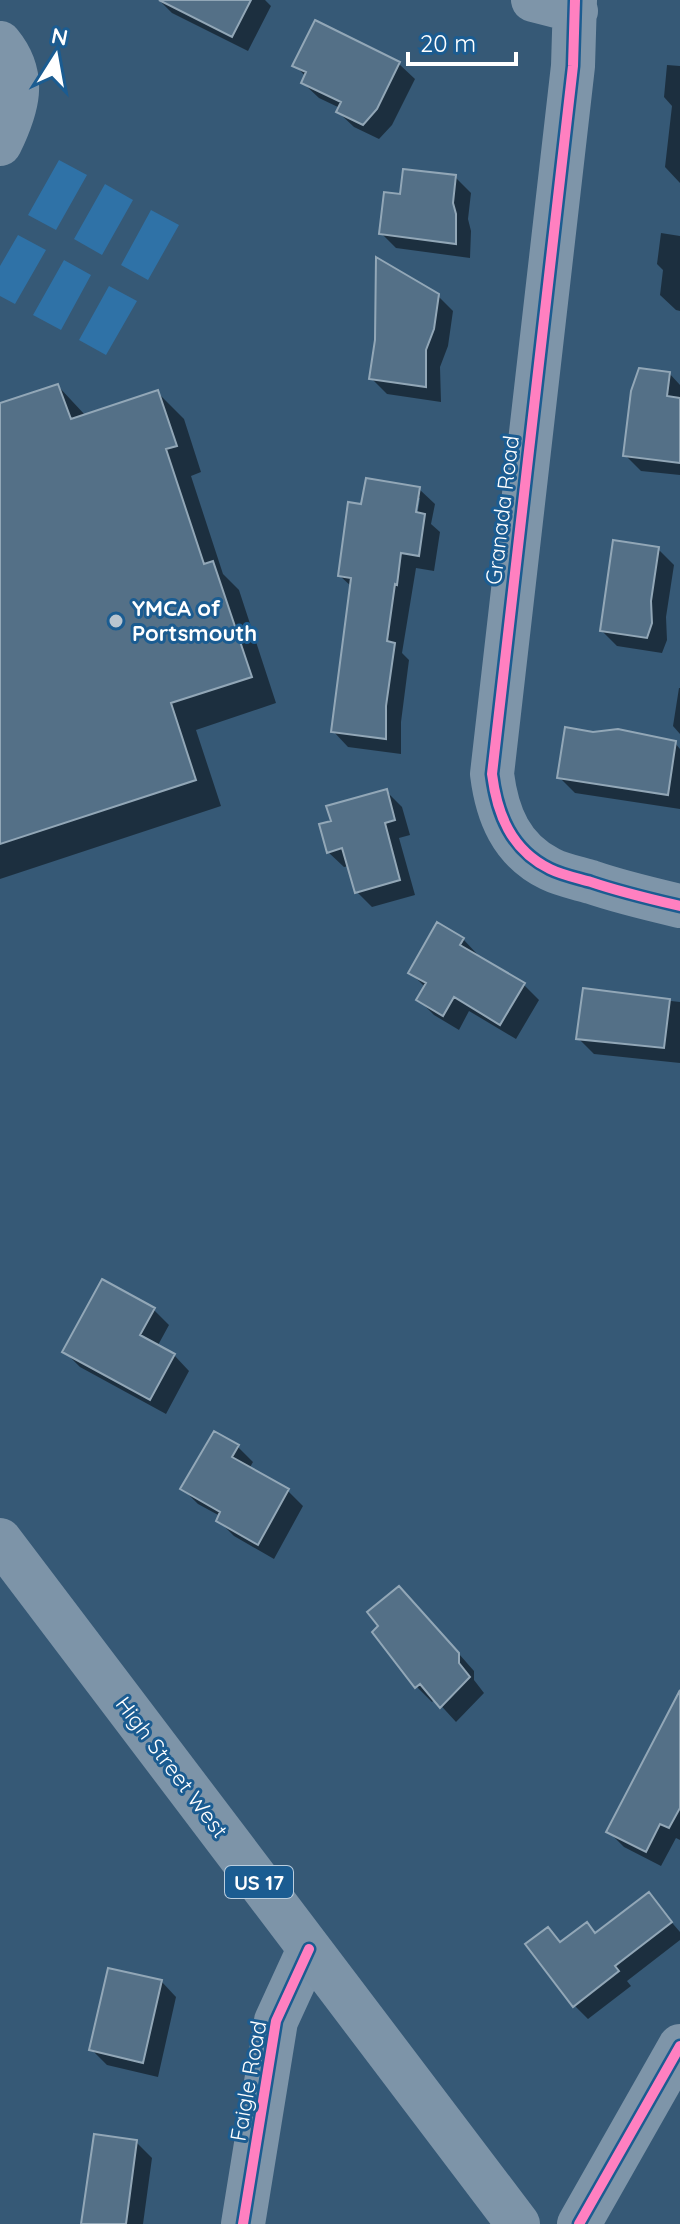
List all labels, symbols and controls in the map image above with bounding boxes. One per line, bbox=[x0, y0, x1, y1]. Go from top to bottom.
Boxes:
north arrow bbox=[16, 16, 96, 96]
scale bar bbox=[408, 16, 516, 66]
text: N bbox=[49, 21, 70, 52]
text: 20 m bbox=[420, 28, 476, 58]
street label: Granada Road bbox=[479, 434, 525, 586]
place label: YMCA of Portsmouth bbox=[132, 594, 257, 647]
marker: YMCA of Portsmouth bbox=[107, 612, 125, 630]
street label: High Street West bbox=[110, 1691, 234, 1843]
road number: US 17 bbox=[225, 1866, 293, 1898]
street label: Faigle Road bbox=[224, 2019, 272, 2143]

